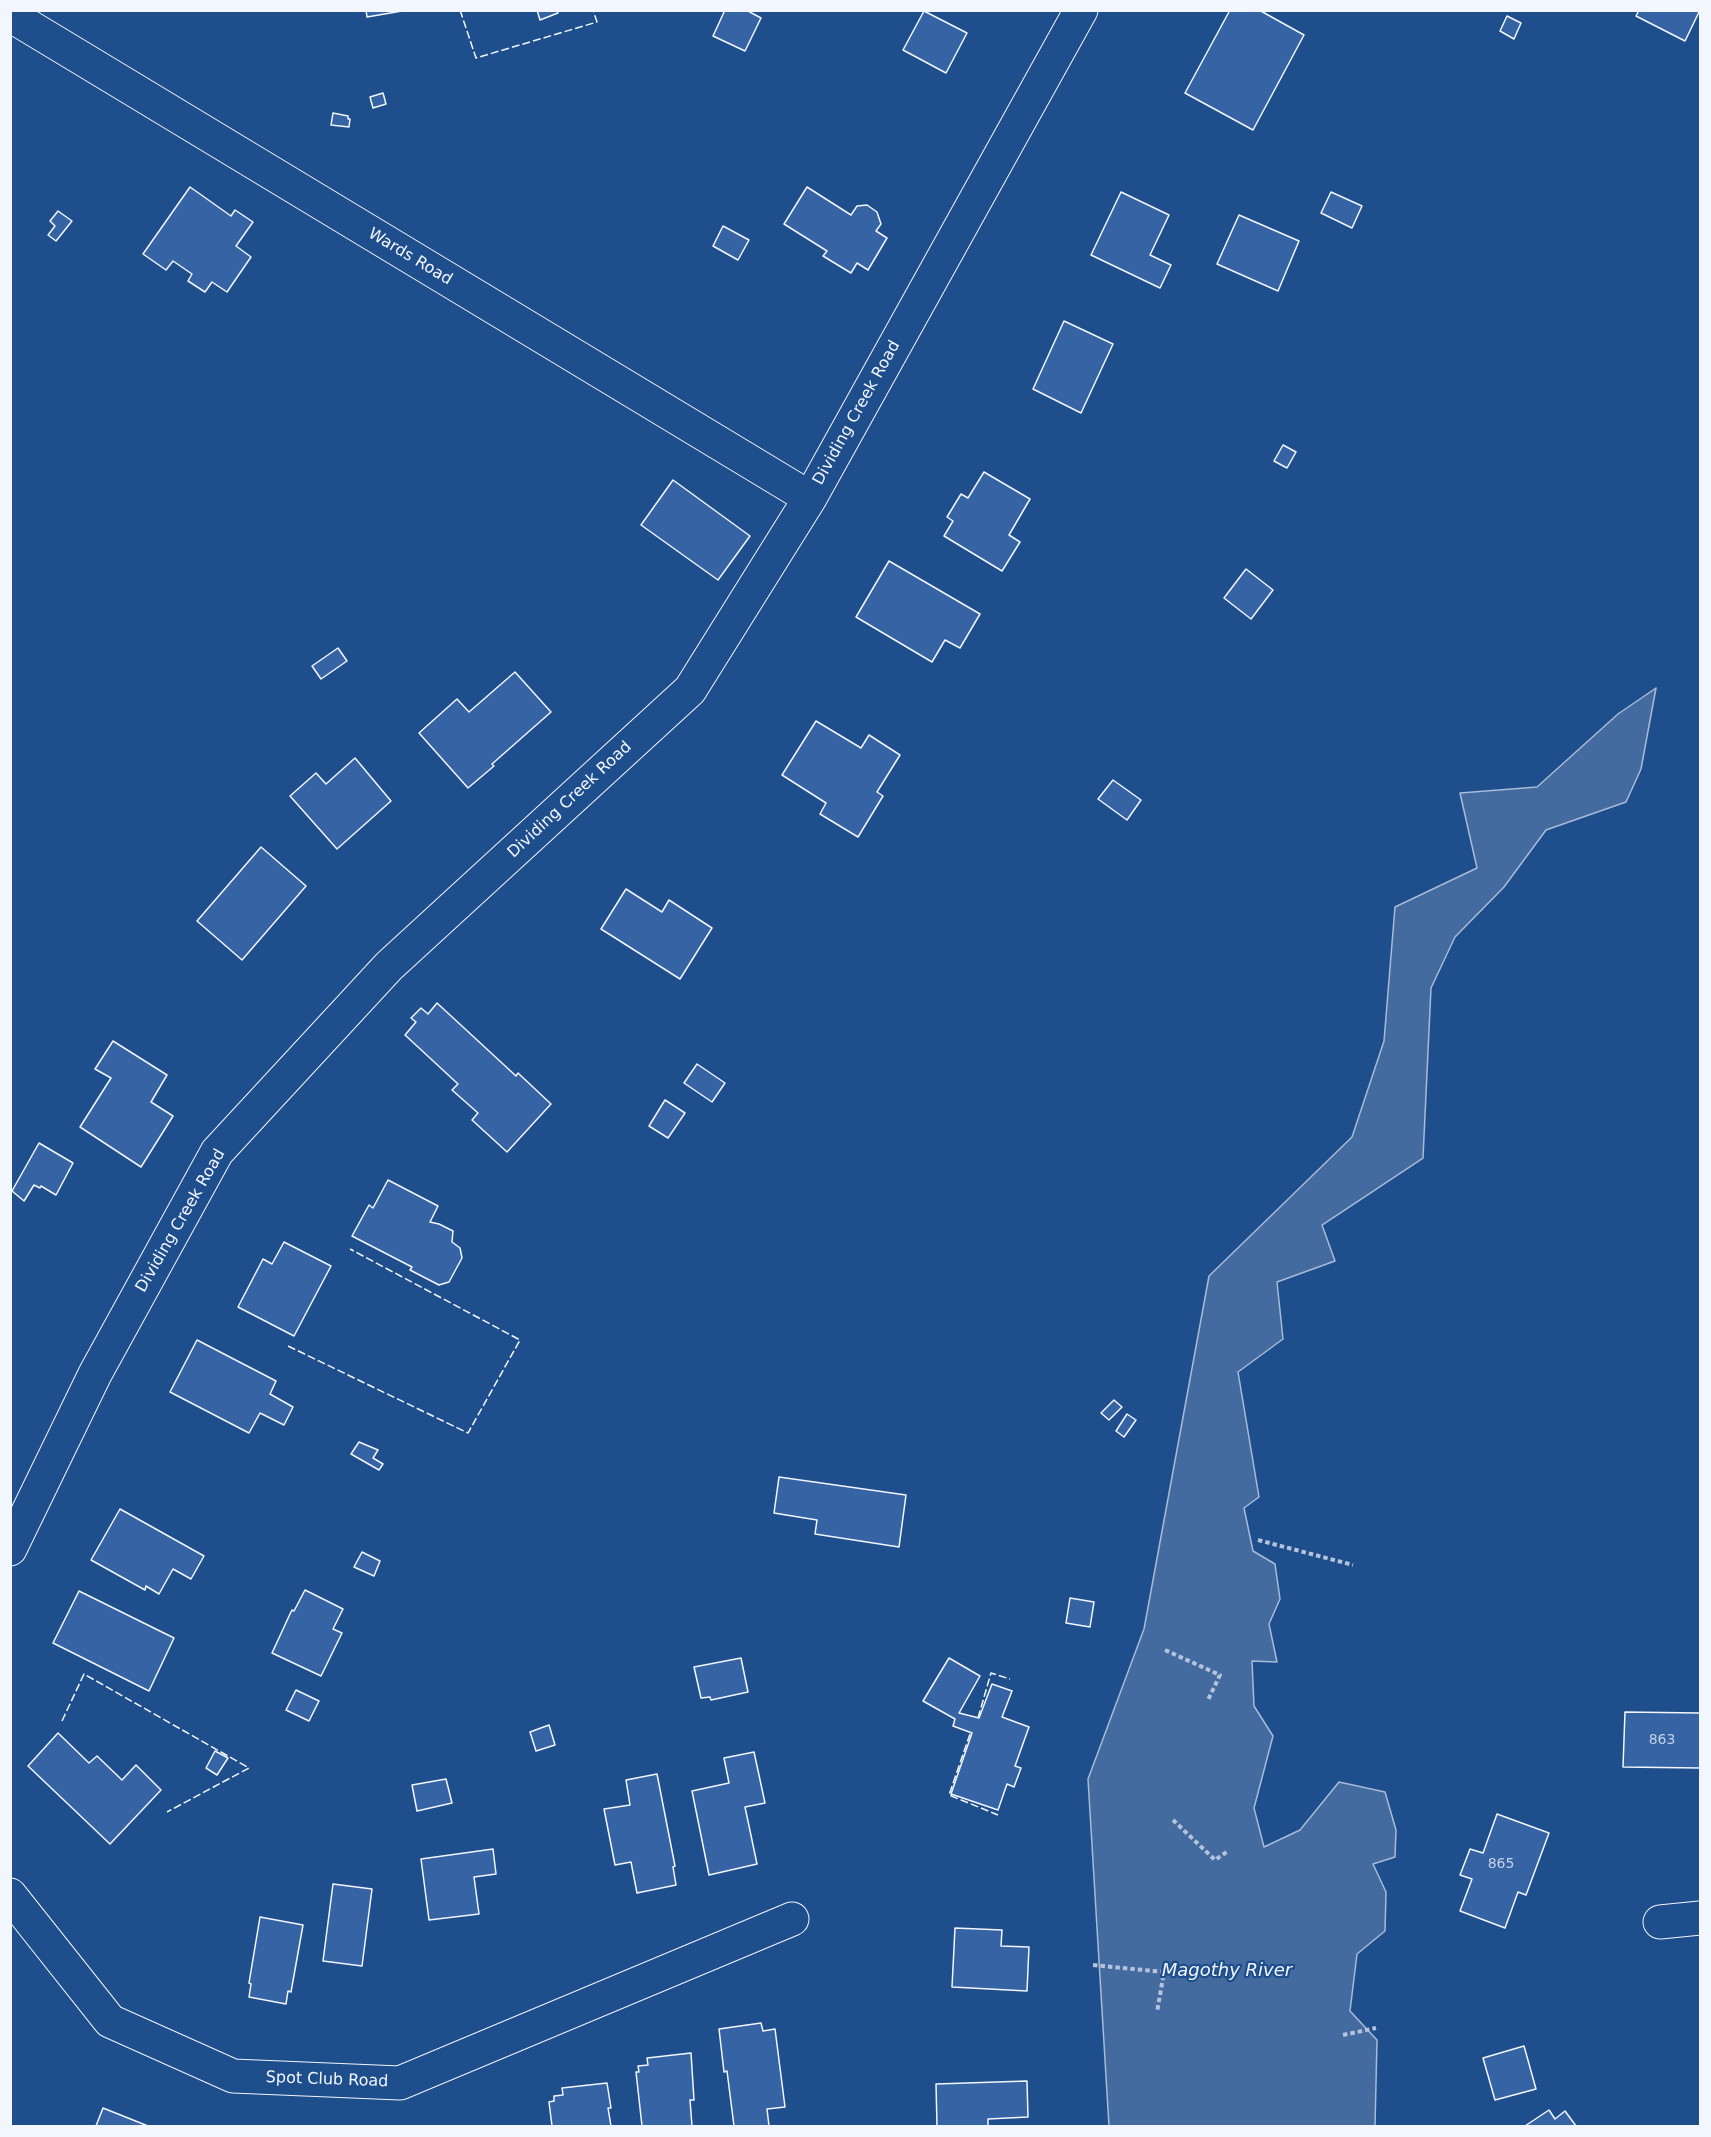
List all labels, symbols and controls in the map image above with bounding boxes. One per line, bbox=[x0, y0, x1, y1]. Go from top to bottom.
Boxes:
street label: Wards Road bbox=[365, 224, 455, 290]
street label: Dividing Creek Road bbox=[809, 337, 905, 489]
street label: Dividing Creek Road bbox=[504, 738, 636, 862]
street label: Dividing Creek Road bbox=[132, 1146, 230, 1296]
house number: 863 bbox=[1649, 1732, 1675, 1748]
house number: 865 bbox=[1488, 1856, 1514, 1872]
water label: Magothy River bbox=[1162, 1960, 1292, 1982]
street label: Spot Club Road bbox=[265, 2068, 389, 2092]

